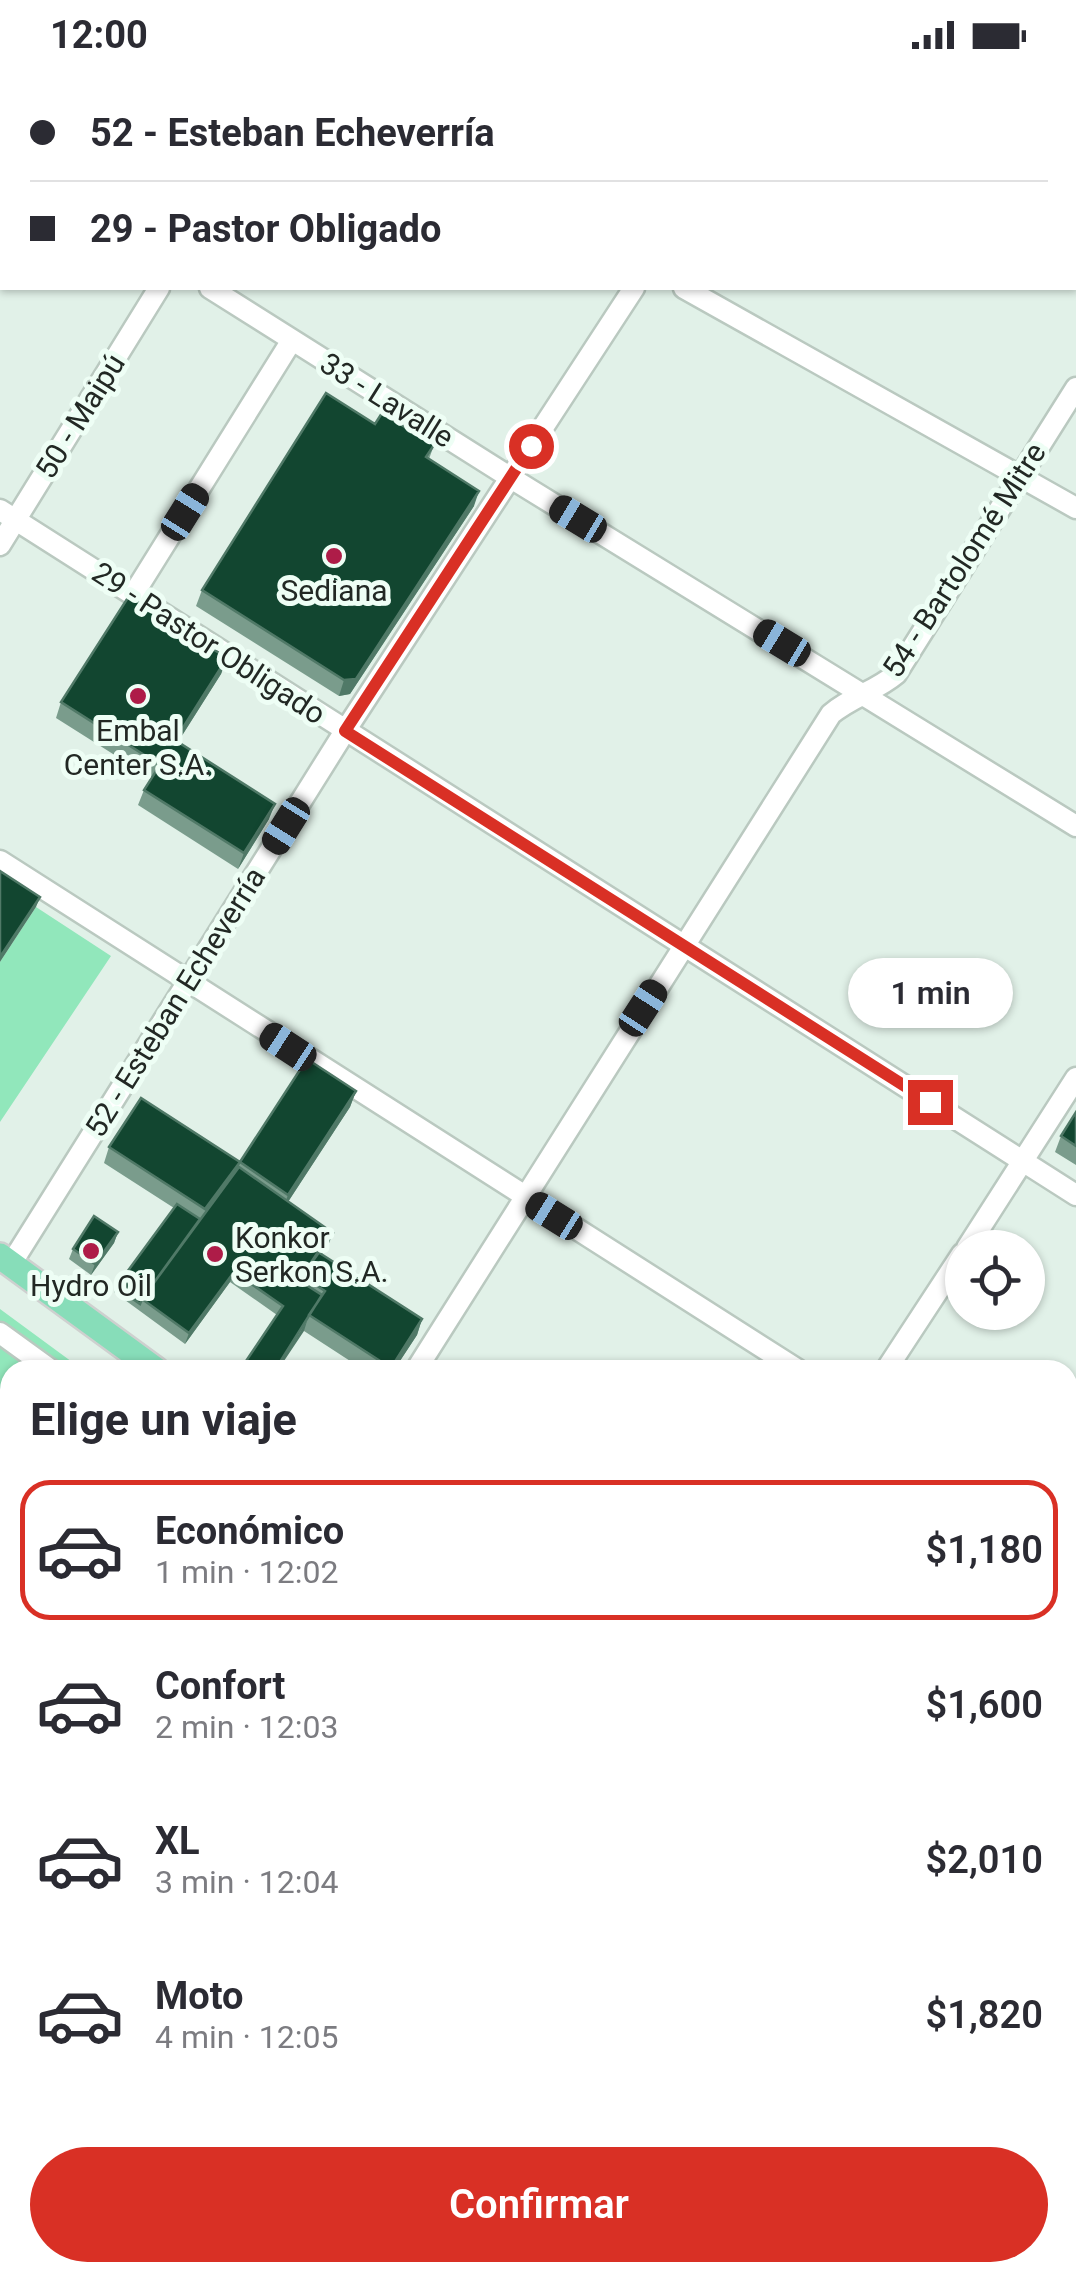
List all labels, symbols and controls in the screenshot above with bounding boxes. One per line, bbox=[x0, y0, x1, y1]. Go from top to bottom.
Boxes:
text: 12:00 bbox=[50, 13, 148, 57]
text: 52 - Esteban Echeverría bbox=[90, 111, 495, 155]
text: 29 - Pastor Obligado bbox=[90, 207, 441, 251]
street label: 33 - Lavalle bbox=[314, 345, 460, 455]
street label: 50 - Maipú bbox=[28, 347, 132, 485]
route start bbox=[509, 424, 554, 469]
street label: 54 - Bartolomé Mitre bbox=[875, 436, 1053, 684]
car bbox=[156, 479, 214, 545]
car bbox=[545, 491, 611, 547]
marker: Sediana bbox=[323, 545, 345, 567]
street label: 29 - Pastor Obligado bbox=[86, 555, 332, 731]
place label: Sediana bbox=[280, 573, 388, 608]
car bbox=[749, 615, 815, 671]
marker: Embal Center S.A. bbox=[127, 685, 149, 707]
place label: Embal Center S.A. bbox=[64, 713, 212, 782]
car bbox=[257, 793, 315, 859]
street label: 52 - Esteban Echeverría bbox=[78, 861, 272, 1143]
callout: 1 min bbox=[848, 957, 1012, 1027]
text: 1 min bbox=[890, 974, 971, 1012]
car bbox=[614, 975, 672, 1041]
car bbox=[255, 1018, 321, 1076]
route end bbox=[908, 1080, 953, 1125]
car bbox=[521, 1187, 587, 1245]
place label: Konkor Serkon S.A. bbox=[235, 1220, 388, 1289]
map controls bbox=[945, 1230, 1045, 1330]
button: locate bbox=[945, 1230, 1045, 1330]
marker: Hydro Oil bbox=[80, 1240, 102, 1262]
marker: Konkor Serkon S.A. bbox=[204, 1243, 226, 1265]
place label: Hydro Oil bbox=[30, 1268, 152, 1303]
text: Elige un viaje bbox=[30, 1393, 297, 1446]
icon: car bbox=[35, 1505, 125, 1595]
text: Económico bbox=[155, 1509, 344, 1553]
text: $1,180 bbox=[926, 1528, 1043, 1572]
text: 1 min · 12:02 bbox=[155, 1553, 338, 1591]
icon: car bbox=[35, 1660, 125, 1750]
text: Confort bbox=[155, 1664, 285, 1708]
text: $1,600 bbox=[926, 1683, 1043, 1727]
text: 2 min · 12:03 bbox=[155, 1708, 338, 1746]
icon: car bbox=[35, 1815, 125, 1905]
text: XL bbox=[155, 1819, 200, 1863]
text: $2,010 bbox=[926, 1838, 1043, 1882]
text: 3 min · 12:04 bbox=[155, 1863, 338, 1901]
icon: car bbox=[35, 1970, 125, 2060]
text: Moto bbox=[155, 1974, 244, 2018]
text: $1,820 bbox=[926, 1993, 1043, 2037]
text: 4 min · 12:05 bbox=[155, 2018, 338, 2056]
button: Confirmar bbox=[30, 2147, 1048, 2262]

